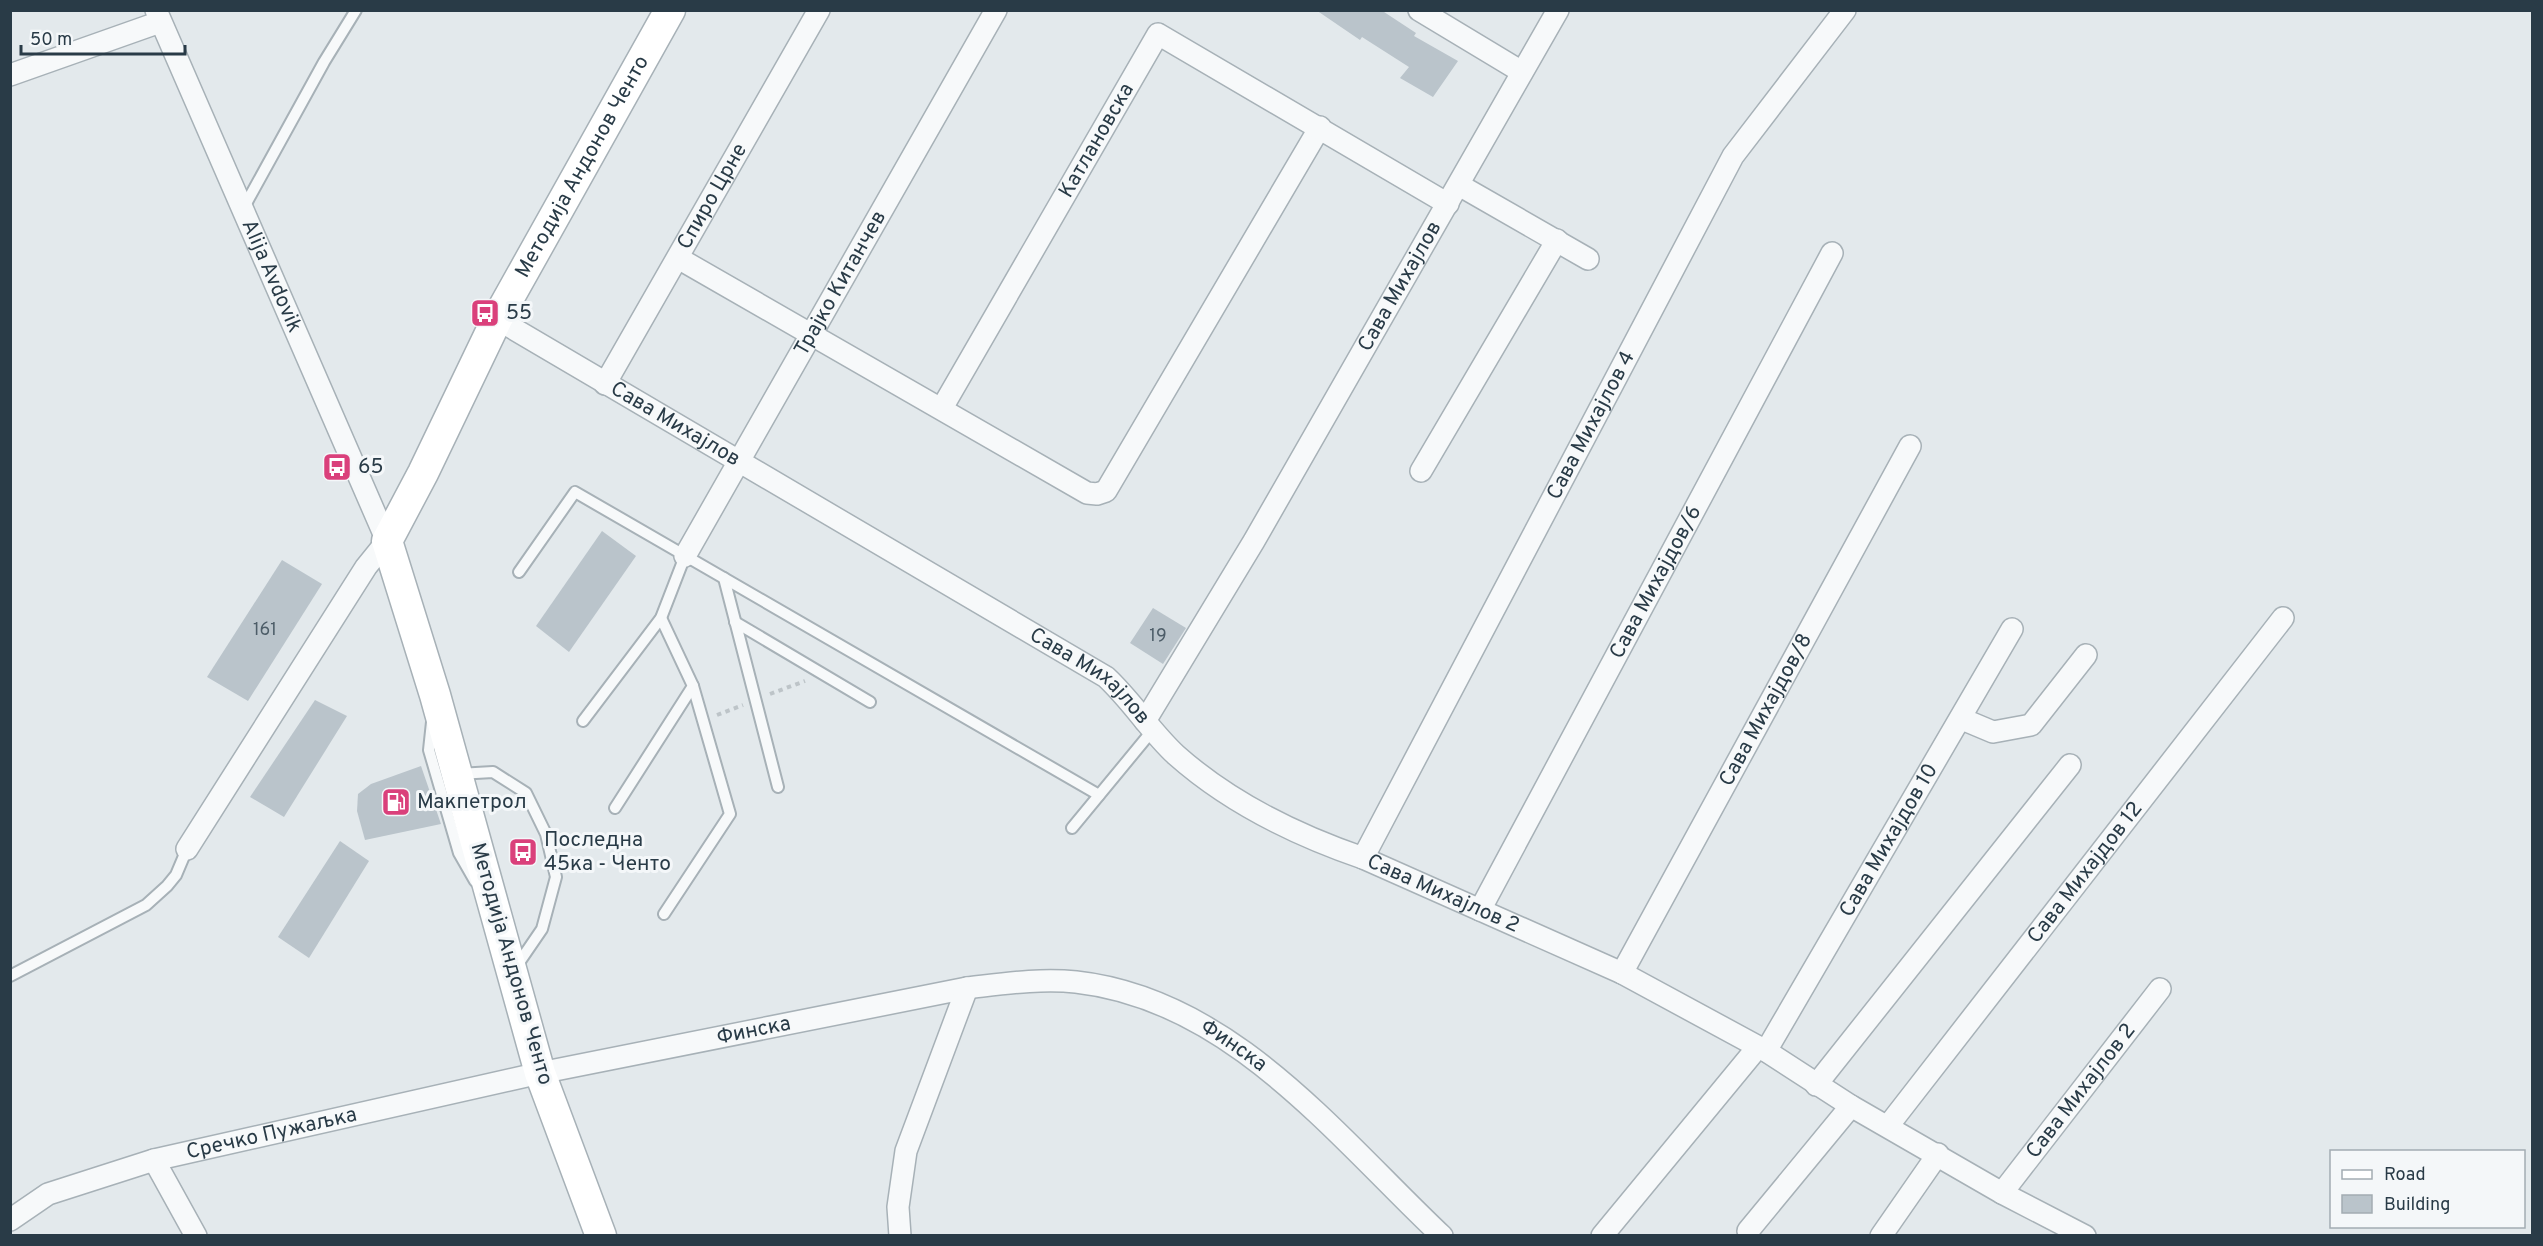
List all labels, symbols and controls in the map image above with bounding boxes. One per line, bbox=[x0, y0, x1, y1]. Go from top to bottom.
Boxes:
scale bar bbox=[21, 18, 184, 56]
text: 50 m bbox=[30, 29, 72, 52]
street label: Методија Андонов Ченто bbox=[509, 51, 655, 283]
street label: Катлановска bbox=[1053, 78, 1140, 203]
street label: Спиро Црне bbox=[671, 139, 753, 255]
street label: Трајко Китанчев bbox=[788, 206, 892, 361]
street label: Alija Avdovik bbox=[235, 215, 308, 337]
street label: Сава Михајлов bbox=[1352, 216, 1448, 356]
bus stop icon: 55 bbox=[469, 297, 501, 329]
place label: 55 bbox=[506, 300, 532, 327]
street label: Сава Михајлов 4 bbox=[1541, 346, 1641, 504]
street label: Сава Михајлов bbox=[606, 375, 745, 473]
bus stop icon: 65 bbox=[321, 451, 353, 483]
place label: 65 bbox=[358, 454, 384, 481]
street label: Сава Михајдов/6 bbox=[1604, 501, 1708, 663]
house number: 161 bbox=[253, 619, 277, 642]
street label: Сава Михајлов bbox=[1025, 621, 1156, 730]
house number: 19 bbox=[1149, 625, 1167, 648]
street label: Сава Михајдов/8 bbox=[1713, 629, 1819, 791]
street label: Сава Михајдов 10 bbox=[1834, 758, 1944, 922]
fuel station icon: Макпетрол bbox=[380, 786, 412, 818]
place label: Макпетрол bbox=[417, 789, 527, 816]
street label: Сава Михајдов 12 bbox=[2021, 796, 2149, 949]
place label: Последна 45ка - Ченто bbox=[544, 827, 671, 878]
bus stop icon: Последна 45ка - Ченто bbox=[507, 836, 539, 868]
street label: Методија Андонов Ченто bbox=[463, 840, 559, 1088]
street label: Сава Михајлов 2 bbox=[1363, 848, 1524, 939]
street label: Финска bbox=[714, 1010, 793, 1051]
street label: Финска bbox=[1196, 1013, 1273, 1078]
street label: Сава Михајлов 2 bbox=[2020, 1018, 2142, 1164]
street label: Сречко Пужаљка bbox=[184, 1101, 360, 1166]
legend bbox=[2330, 1150, 2525, 1228]
text: Road bbox=[2384, 1164, 2426, 1187]
text: Building bbox=[2384, 1194, 2450, 1217]

